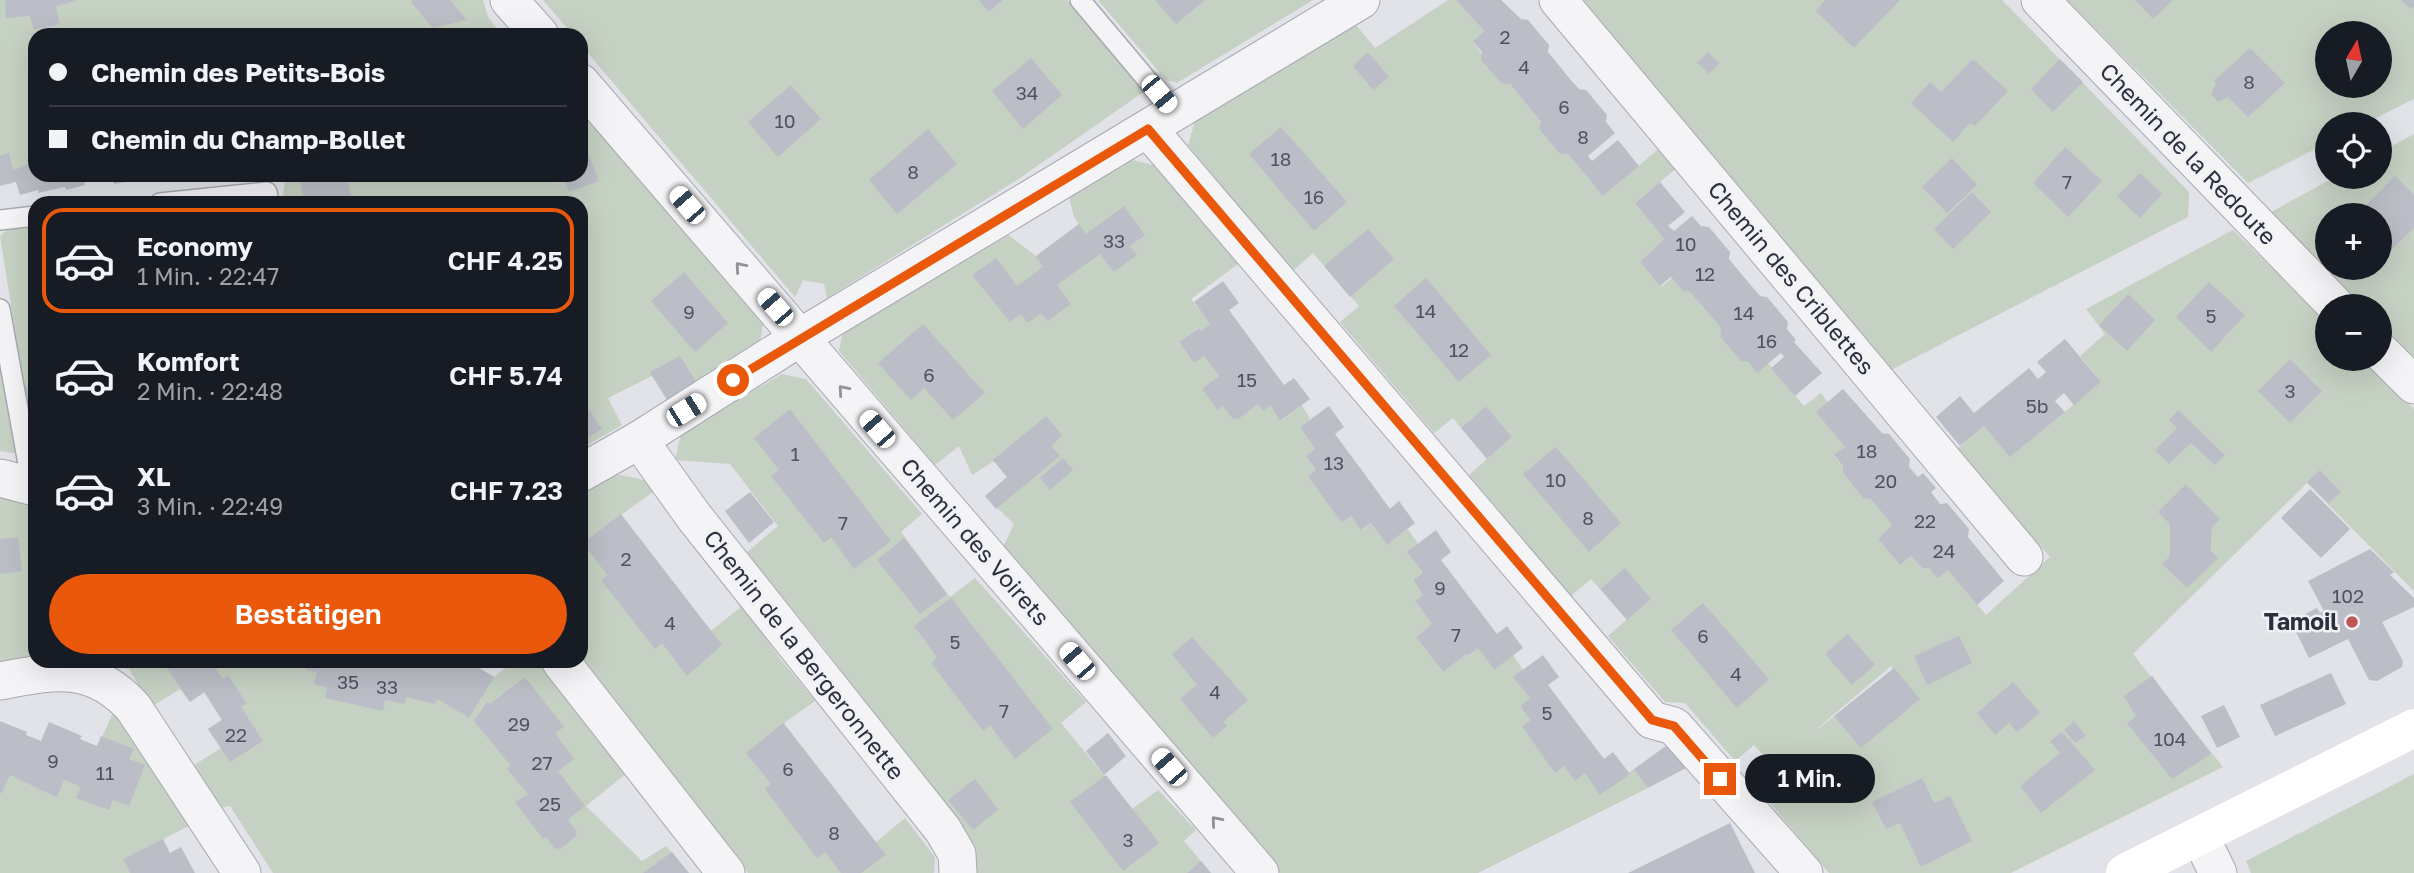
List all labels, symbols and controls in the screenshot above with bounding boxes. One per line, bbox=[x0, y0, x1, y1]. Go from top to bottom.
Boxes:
north arrow bbox=[2315, 21, 2392, 98]
map controls bbox=[2315, 21, 2392, 371]
house number: 2 bbox=[1499, 25, 1511, 48]
house number: 4 bbox=[1518, 55, 1530, 78]
text: Chemin des Petits-Bois bbox=[91, 57, 385, 88]
street label: Chemin de la Redoute bbox=[2095, 57, 2283, 250]
house number: 8 bbox=[2243, 70, 2255, 93]
car bbox=[1138, 71, 1181, 117]
house number: 34 bbox=[1016, 81, 1038, 104]
house number: 6 bbox=[1558, 95, 1570, 118]
house number: 10 bbox=[775, 109, 796, 132]
button: locate bbox=[2315, 112, 2392, 189]
text: Chemin du Champ-Bollet bbox=[91, 124, 405, 155]
house number: 8 bbox=[1577, 125, 1589, 148]
house number: 18 bbox=[1271, 147, 1291, 170]
house number: 8 bbox=[907, 160, 919, 183]
house number: 7 bbox=[2062, 170, 2072, 193]
street label: Chemin des Criblettes bbox=[1703, 175, 1881, 380]
car bbox=[666, 182, 709, 228]
house number: 16 bbox=[1304, 185, 1324, 208]
button: + bbox=[2315, 203, 2392, 280]
icon: car bbox=[53, 229, 116, 292]
house number: 33 bbox=[1103, 229, 1125, 252]
text: Economy bbox=[137, 231, 253, 262]
house number: 10 bbox=[1676, 232, 1697, 255]
text: CHF 4.25 bbox=[448, 245, 563, 276]
text: 1 Min. · 22:47 bbox=[137, 262, 279, 290]
one-way arrow bbox=[736, 262, 748, 275]
house number: 12 bbox=[1695, 262, 1715, 285]
car bbox=[754, 284, 797, 330]
button: − bbox=[2315, 294, 2392, 371]
house number: 14 bbox=[1416, 299, 1436, 322]
house number: 9 bbox=[683, 300, 695, 323]
house number: 14 bbox=[1734, 301, 1754, 324]
house number: 5 bbox=[2205, 304, 2217, 327]
house number: 16 bbox=[1757, 329, 1777, 352]
house number: 12 bbox=[1449, 338, 1469, 361]
icon: car bbox=[53, 344, 116, 407]
text: Komfort bbox=[137, 346, 240, 377]
text: CHF 5.74 bbox=[449, 360, 563, 391]
house number: 6 bbox=[923, 363, 935, 386]
route start bbox=[717, 364, 749, 396]
house number: 15 bbox=[1237, 368, 1257, 391]
text: 2 Min. · 22:48 bbox=[137, 377, 283, 405]
house number: 3 bbox=[2284, 379, 2296, 402]
one-way arrow bbox=[839, 385, 851, 398]
car bbox=[663, 390, 710, 430]
house number: 5b bbox=[2026, 394, 2048, 417]
car bbox=[856, 406, 899, 452]
house number: 18 bbox=[1857, 439, 1877, 462]
house number: 1 bbox=[790, 442, 800, 465]
house number: 13 bbox=[1324, 451, 1344, 474]
street label: Chemin des Voirets bbox=[896, 452, 1056, 631]
icon: car bbox=[53, 459, 116, 522]
text: XL bbox=[137, 461, 171, 492]
house number: 10 bbox=[1546, 468, 1567, 491]
house number: 20 bbox=[1875, 469, 1897, 492]
text: CHF 7.23 bbox=[450, 475, 563, 506]
text: 3 Min. · 22:49 bbox=[137, 492, 283, 520]
house number: 8 bbox=[1582, 506, 1594, 529]
house number: 22 bbox=[1914, 509, 1936, 532]
house number: 7 bbox=[838, 511, 848, 534]
street label: Chemin de la Bergeronnette bbox=[698, 524, 911, 785]
house number: 24 bbox=[1933, 539, 1955, 562]
house number: 2 bbox=[620, 547, 632, 570]
button: Bestätigen bbox=[49, 574, 567, 654]
house number: 9 bbox=[1434, 576, 1446, 599]
house number: 102 bbox=[2332, 584, 2364, 607]
place label: Tamoil bbox=[2264, 607, 2338, 635]
house number: 4 bbox=[664, 611, 676, 634]
marker: Tamoil bbox=[2344, 614, 2360, 630]
house number: 7 bbox=[1451, 623, 1461, 646]
house number: 6 bbox=[1697, 624, 1709, 647]
house number: 5 bbox=[949, 630, 961, 653]
car bbox=[1056, 638, 1099, 684]
house number: 4 bbox=[1730, 662, 1742, 685]
house number: 35 bbox=[337, 670, 359, 693]
house number: 33 bbox=[376, 675, 398, 698]
house number: 4 bbox=[1209, 680, 1221, 703]
house number: 7 bbox=[999, 699, 1009, 722]
house number: 5 bbox=[1541, 701, 1553, 724]
house number: 29 bbox=[508, 712, 530, 735]
house number: 22 bbox=[225, 723, 247, 746]
house number: 104 bbox=[2154, 727, 2186, 750]
car bbox=[1148, 744, 1191, 790]
house number: 9 bbox=[47, 749, 59, 772]
house number: 27 bbox=[531, 751, 553, 774]
callout: 1 Min. bbox=[1744, 754, 1874, 804]
house number: 6 bbox=[782, 757, 794, 780]
house number: 11 bbox=[96, 761, 114, 784]
route end bbox=[1704, 763, 1736, 795]
text: 1 Min. bbox=[1778, 764, 1842, 792]
house number: 25 bbox=[539, 792, 561, 815]
one-way arrow bbox=[1212, 817, 1224, 830]
house number: 8 bbox=[828, 821, 840, 844]
house number: 3 bbox=[1122, 828, 1134, 851]

